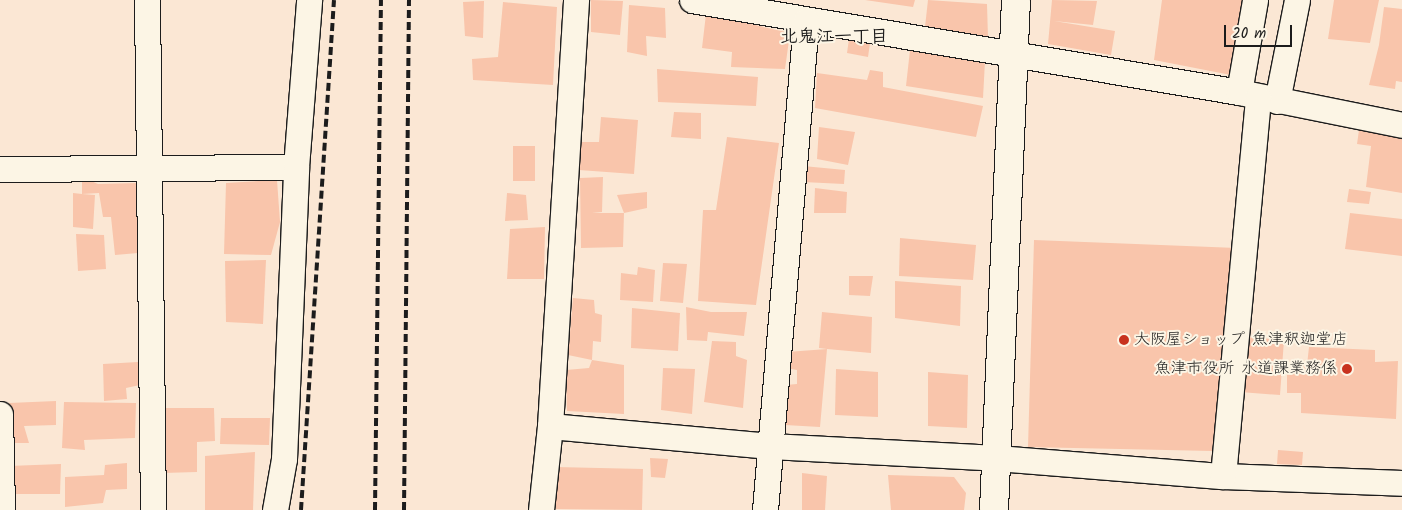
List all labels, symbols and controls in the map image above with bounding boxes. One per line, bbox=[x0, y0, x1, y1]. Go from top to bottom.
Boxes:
scale bar bbox=[1227, 15, 1294, 47]
text: 20 m bbox=[1232, 22, 1266, 46]
district label: 北鬼江一丁目 bbox=[780, 27, 888, 49]
place label: 大阪屋ショップ 魚津釈迦堂店 bbox=[1134, 330, 1348, 350]
marker: 大阪屋ショップ 魚津釈迦堂店 bbox=[1118, 334, 1130, 346]
place label: 魚津市役所 水道課業務係 bbox=[1155, 359, 1337, 379]
marker: 魚津市役所 水道課業務係 bbox=[1341, 363, 1353, 375]

